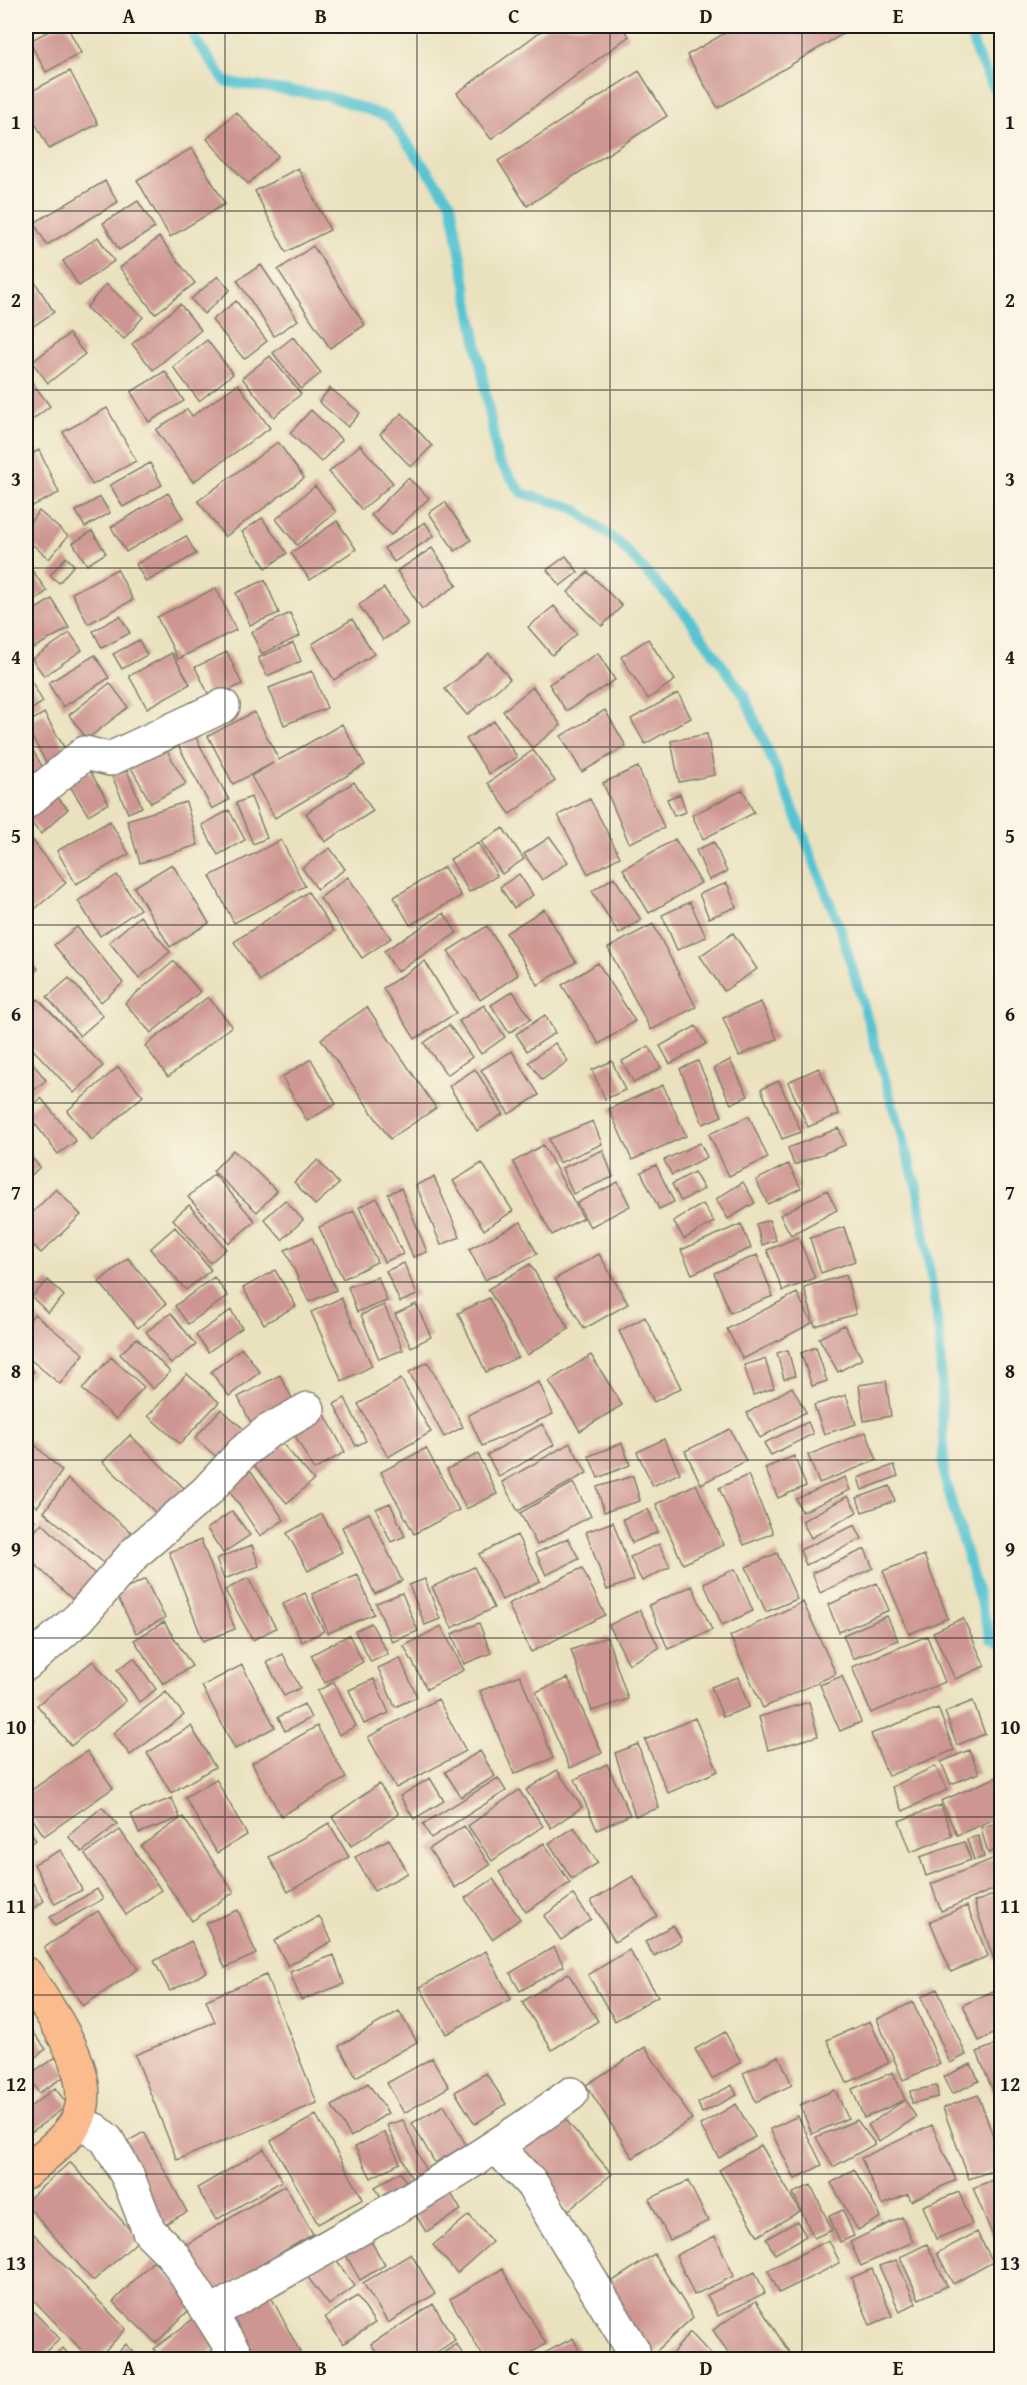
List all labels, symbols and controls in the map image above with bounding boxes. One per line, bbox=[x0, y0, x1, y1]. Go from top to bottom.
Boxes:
text: A bbox=[123, 1, 136, 30]
text: B bbox=[315, 1, 327, 30]
text: C bbox=[508, 1, 520, 30]
text: D bbox=[699, 1, 713, 30]
text: E bbox=[893, 1, 904, 30]
text: 1 bbox=[11, 107, 21, 136]
text: 1 bbox=[1005, 107, 1015, 136]
text: 2 bbox=[11, 285, 21, 314]
text: 2 bbox=[1005, 285, 1015, 314]
text: 3 bbox=[11, 464, 21, 493]
text: 3 bbox=[1005, 464, 1015, 493]
text: 4 bbox=[11, 642, 21, 671]
text: 4 bbox=[1005, 642, 1015, 671]
text: 5 bbox=[11, 821, 21, 850]
text: 5 bbox=[1005, 821, 1015, 850]
text: 6 bbox=[11, 999, 21, 1028]
text: 6 bbox=[1005, 999, 1015, 1028]
text: 7 bbox=[11, 1177, 21, 1206]
text: 7 bbox=[1005, 1177, 1015, 1206]
text: 8 bbox=[11, 1356, 21, 1385]
text: 8 bbox=[1005, 1356, 1015, 1385]
text: 9 bbox=[11, 1534, 21, 1563]
text: 9 bbox=[1005, 1534, 1015, 1563]
text: 10 bbox=[6, 1712, 26, 1741]
text: 10 bbox=[1000, 1712, 1020, 1741]
text: 11 bbox=[6, 1891, 26, 1920]
text: 11 bbox=[1000, 1891, 1020, 1920]
text: 12 bbox=[6, 2069, 26, 2098]
text: 12 bbox=[1000, 2069, 1020, 2098]
text: 13 bbox=[6, 2248, 26, 2277]
text: 13 bbox=[1000, 2248, 1020, 2277]
text: A bbox=[123, 2353, 136, 2382]
text: B bbox=[315, 2353, 327, 2382]
text: C bbox=[508, 2353, 520, 2382]
text: D bbox=[699, 2353, 713, 2382]
text: E bbox=[893, 2353, 904, 2382]

